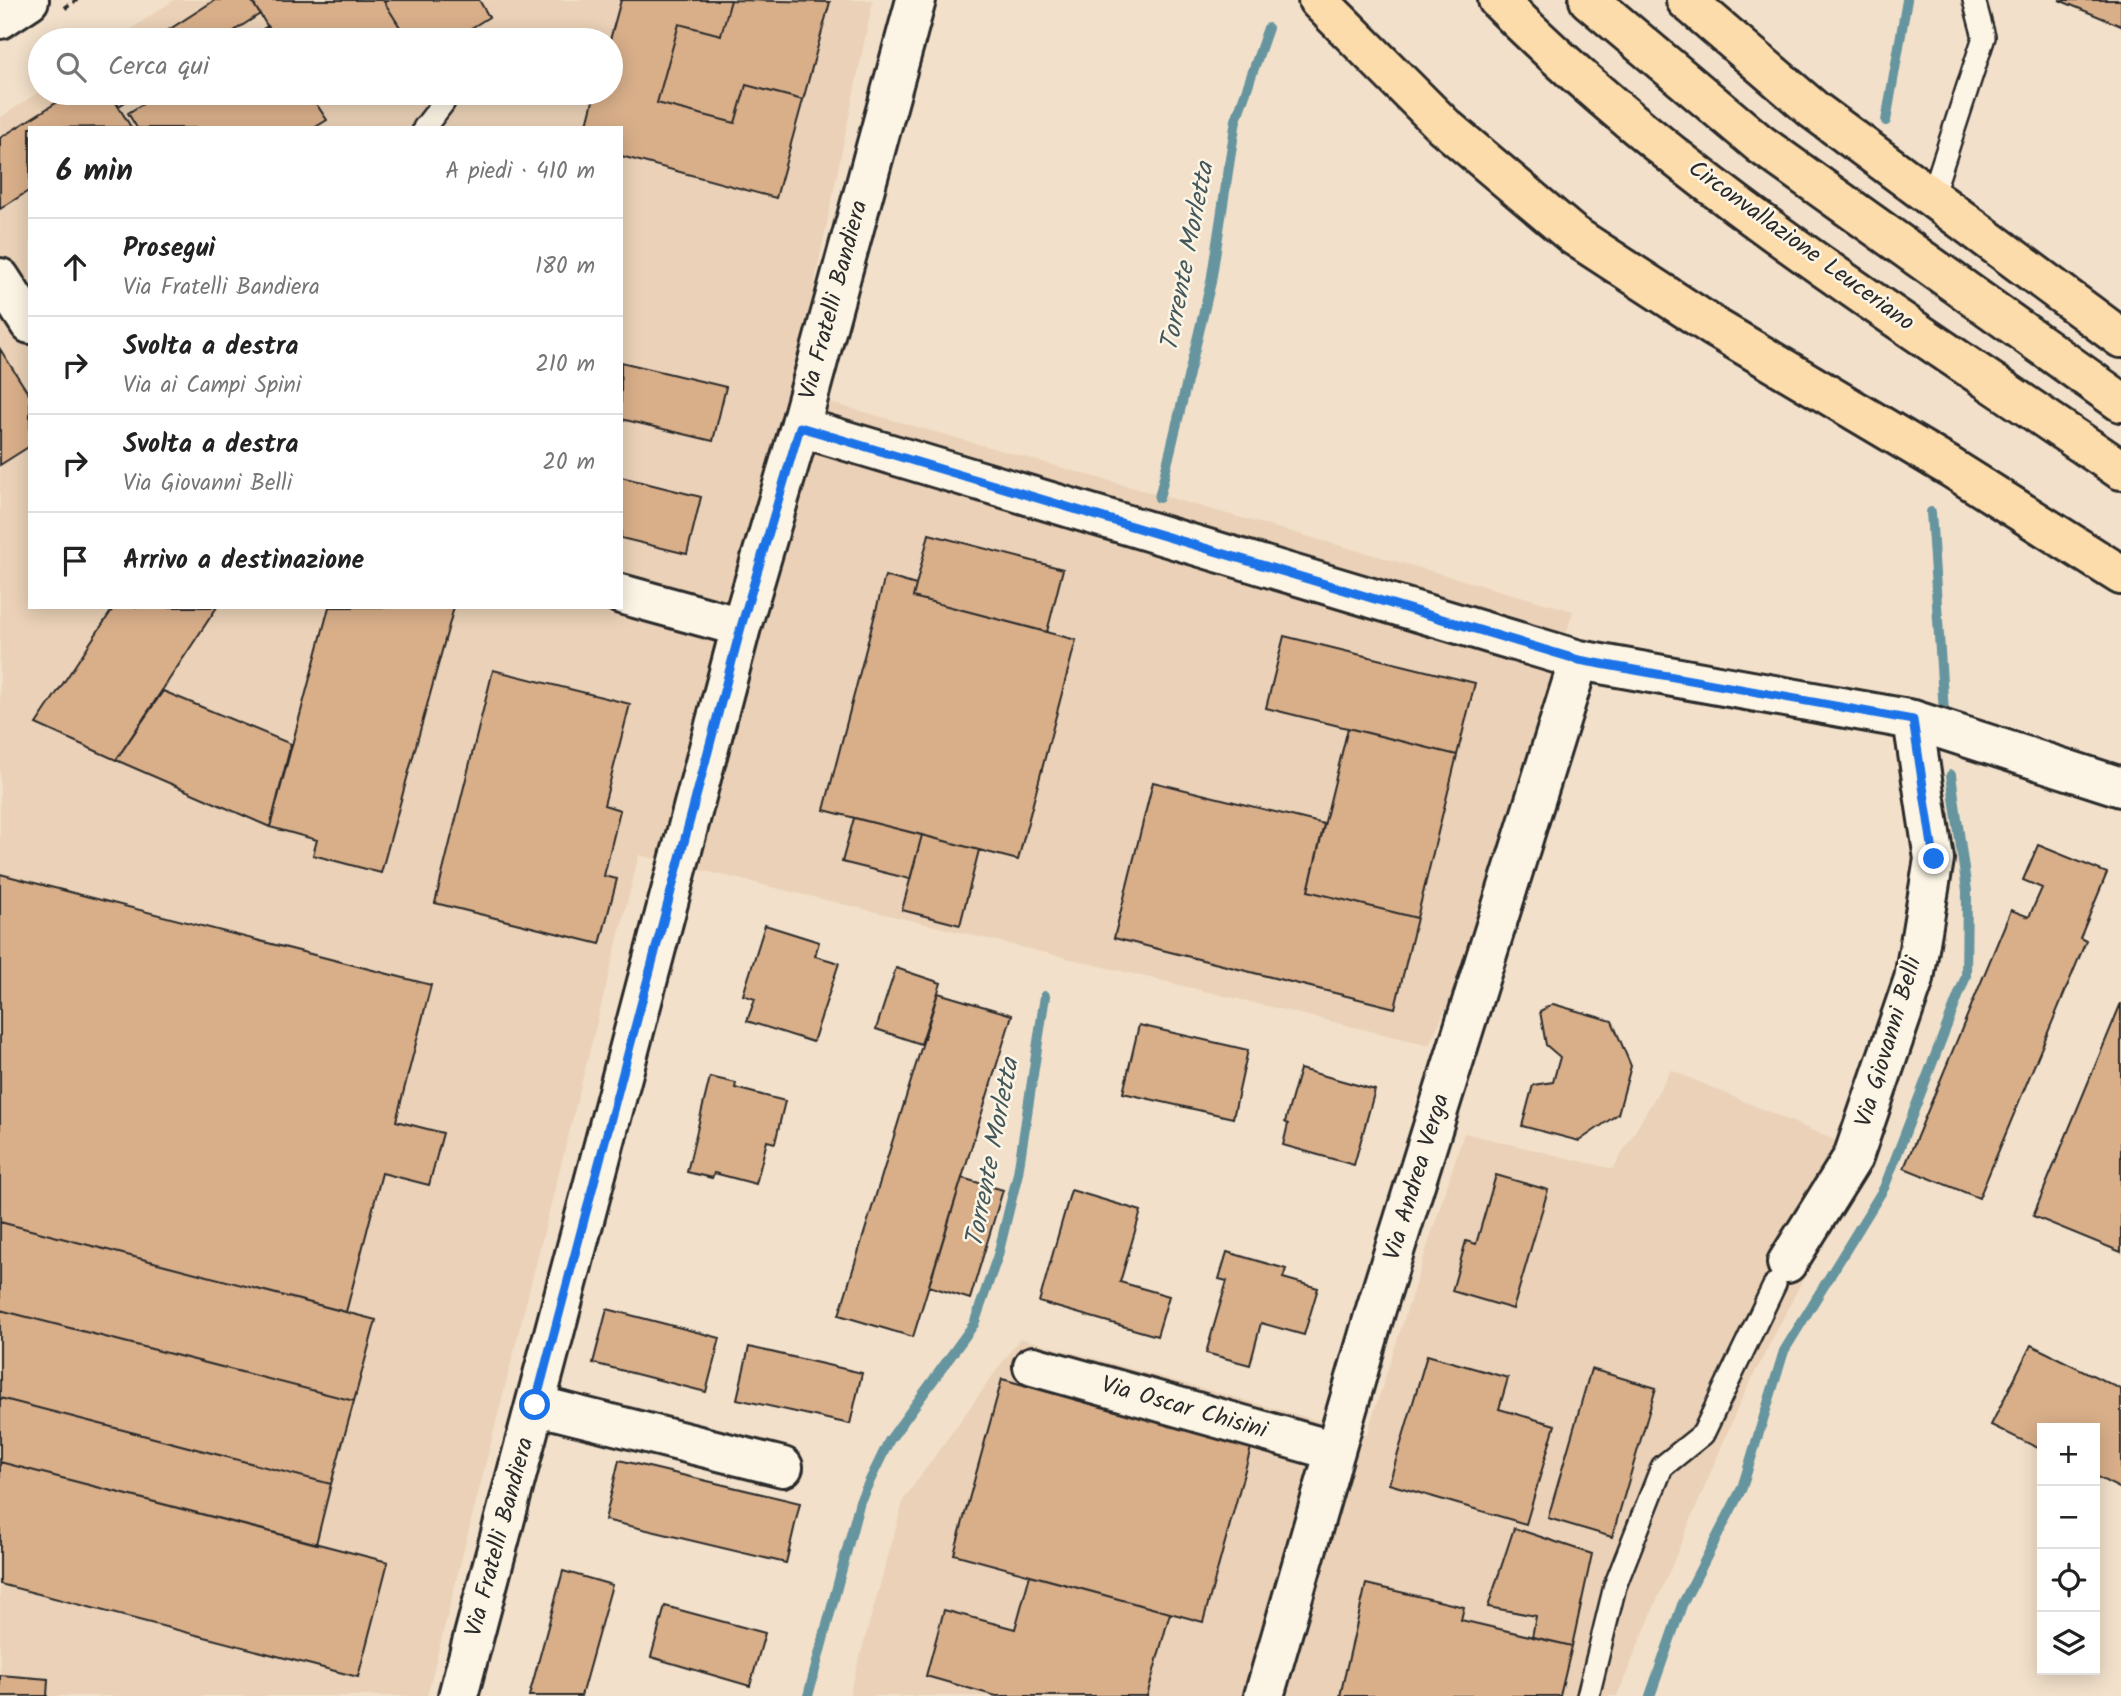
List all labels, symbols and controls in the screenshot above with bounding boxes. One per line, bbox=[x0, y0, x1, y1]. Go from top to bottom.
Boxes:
search box bbox=[28, 28, 623, 105]
text: Cerca qui bbox=[108, 46, 209, 88]
icon: search bbox=[52, 48, 90, 86]
text: 6 min bbox=[56, 148, 133, 196]
street label: Circonvallazione Leuceriano bbox=[1679, 150, 1923, 342]
text: A piedi · 410 m bbox=[445, 154, 595, 190]
water label: Torrente Morletta bbox=[1149, 157, 1227, 355]
street label: Via Fratelli Bandiera bbox=[789, 196, 879, 404]
text: Prosegui bbox=[123, 228, 215, 270]
icon: ahead bbox=[56, 248, 94, 286]
text: 180 m bbox=[535, 249, 595, 285]
text: Via Fratelli Bandiera bbox=[123, 270, 320, 306]
text: Svolta a destra bbox=[123, 326, 299, 368]
icon: right bbox=[56, 346, 94, 384]
text: 210 m bbox=[535, 347, 595, 383]
text: Via ai Campi Spini bbox=[123, 368, 301, 404]
text: Svolta a destra bbox=[123, 424, 299, 466]
icon: right bbox=[56, 444, 94, 482]
text: 20 m bbox=[543, 445, 595, 481]
text: Via Giovanni Belli bbox=[123, 466, 292, 502]
text: Arrivo a destinazione bbox=[123, 540, 364, 582]
icon: arrive bbox=[56, 542, 94, 580]
route end bbox=[1918, 843, 1949, 874]
street label: Via Giovanni Belli bbox=[1845, 951, 1934, 1132]
water label: Torrente Morletta bbox=[954, 1053, 1032, 1251]
street label: Via Andrea Verga bbox=[1373, 1089, 1461, 1265]
street label: Via Oscar Chisini bbox=[1096, 1366, 1273, 1451]
route start bbox=[519, 1389, 550, 1420]
map controls bbox=[2037, 1423, 2100, 1675]
button: + bbox=[2037, 1423, 2100, 1486]
street label: Via Fratelli Bandiera bbox=[455, 1433, 545, 1641]
button: − bbox=[2037, 1486, 2100, 1549]
button: locate bbox=[2037, 1549, 2100, 1612]
button: layers bbox=[2037, 1612, 2100, 1675]

